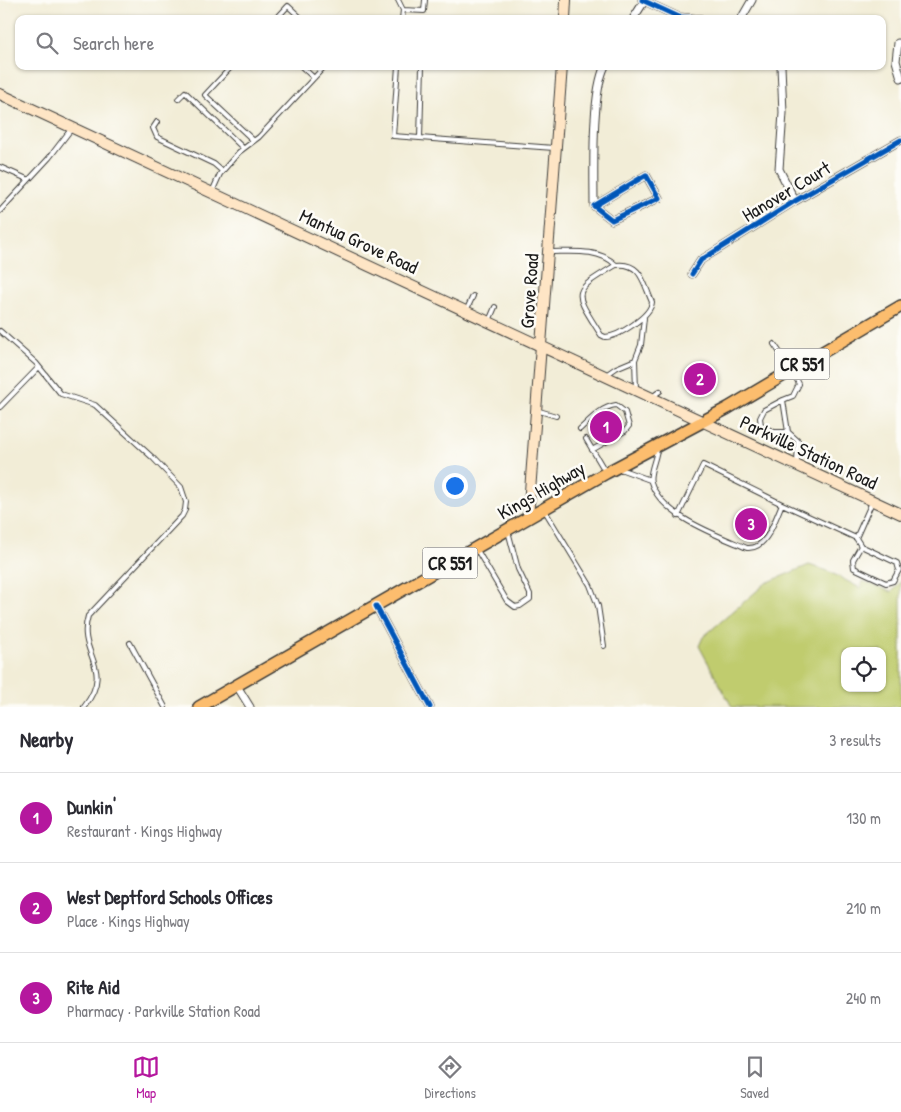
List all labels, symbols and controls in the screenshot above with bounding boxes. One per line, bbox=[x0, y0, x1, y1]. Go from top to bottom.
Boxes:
search box bbox=[15, 15, 886, 70]
icon: search bbox=[33, 29, 61, 57]
text: Search here bbox=[73, 30, 154, 56]
street label: Hanover Court bbox=[737, 154, 836, 228]
street label: Mantua Grove Road bbox=[295, 202, 423, 280]
street label: Grove Road bbox=[513, 252, 545, 329]
road number: CR 551 bbox=[774, 348, 830, 379]
pin: 2 bbox=[684, 360, 716, 398]
pin: 1 bbox=[590, 408, 622, 446]
street label: Parkville Station Road bbox=[736, 409, 883, 496]
street label: Kings Highway bbox=[493, 455, 589, 525]
your location bbox=[442, 473, 468, 499]
pin: 3 bbox=[735, 505, 767, 543]
road number: CR 551 bbox=[422, 548, 478, 578]
map controls bbox=[841, 647, 886, 692]
button: locate bbox=[841, 647, 886, 692]
text: Nearby bbox=[20, 725, 73, 754]
text: 3 results bbox=[829, 729, 881, 751]
text: Dunkin' bbox=[67, 794, 116, 820]
text: 1 bbox=[33, 807, 39, 829]
text: 130 m bbox=[846, 807, 881, 829]
text: Restaurant · Kings Highway bbox=[67, 820, 222, 842]
text: West Deptford Schools Offices bbox=[67, 884, 273, 910]
text: 2 bbox=[32, 897, 40, 919]
text: 210 m bbox=[846, 897, 881, 919]
text: Place · Kings Highway bbox=[67, 910, 190, 932]
text: Rite Aid bbox=[67, 974, 119, 1000]
text: 3 bbox=[32, 987, 40, 1009]
text: 240 m bbox=[846, 987, 881, 1009]
text: Pharmacy · Parkville Station Road bbox=[67, 1000, 260, 1022]
tab: Map bbox=[132, 1053, 160, 1102]
tab: Directions bbox=[424, 1053, 476, 1102]
tab: Saved bbox=[740, 1053, 769, 1102]

